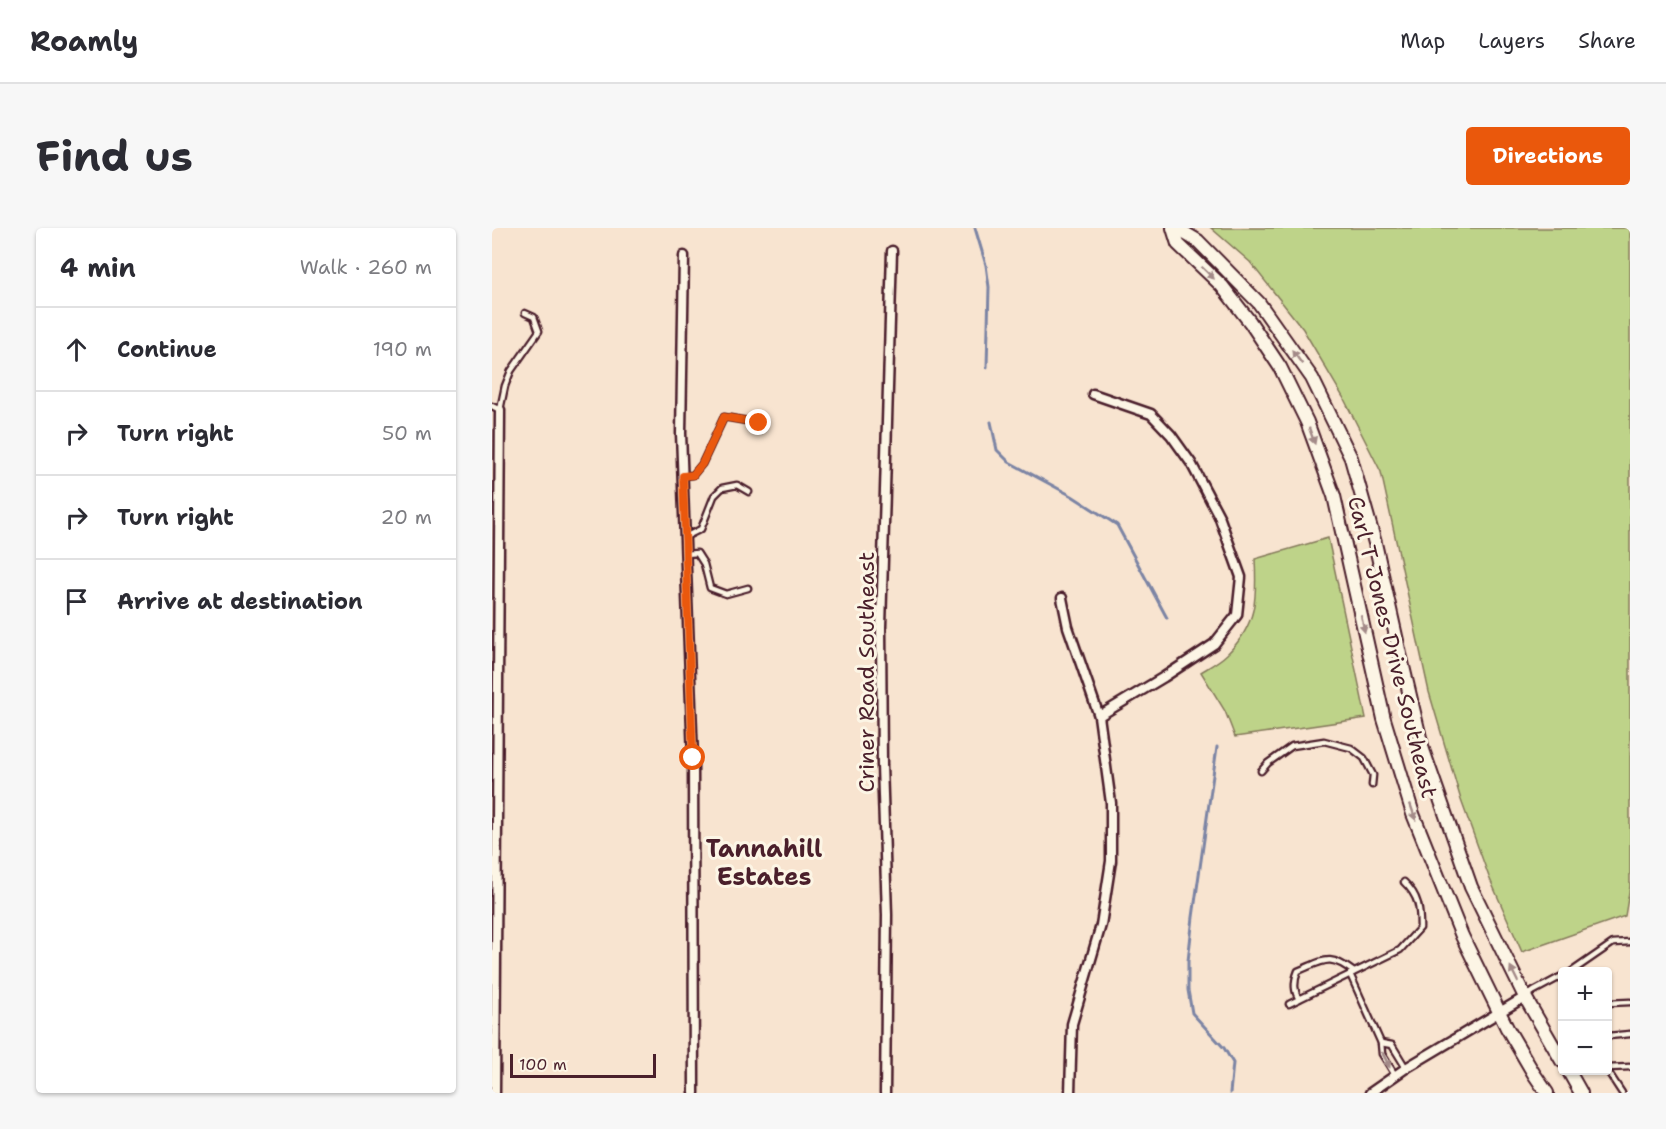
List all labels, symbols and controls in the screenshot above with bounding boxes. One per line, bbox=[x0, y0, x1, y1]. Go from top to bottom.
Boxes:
text: Roamly bbox=[30, 22, 138, 60]
text: Map bbox=[1400, 27, 1445, 55]
text: Layers bbox=[1478, 27, 1545, 55]
text: Share bbox=[1578, 27, 1636, 55]
button: Directions bbox=[1466, 127, 1630, 185]
text: Find us bbox=[36, 128, 193, 184]
text: 4 min bbox=[60, 250, 136, 285]
text: Walk · 260 m bbox=[300, 254, 432, 280]
one-way arrow bbox=[1200, 266, 1215, 280]
icon: ahead bbox=[60, 333, 93, 366]
text: Continue bbox=[117, 335, 217, 364]
text: 190 m bbox=[373, 336, 432, 362]
one-way arrow bbox=[1292, 350, 1304, 365]
route end bbox=[745, 409, 771, 435]
icon: right bbox=[60, 417, 93, 450]
text: Turn right bbox=[117, 419, 234, 448]
text: 50 m bbox=[382, 420, 432, 446]
one-way arrow bbox=[1307, 427, 1317, 445]
street label: Carl T Jones Drive Southeast bbox=[1341, 493, 1444, 801]
icon: right bbox=[60, 501, 93, 534]
text: Turn right bbox=[117, 503, 234, 532]
text: 20 m bbox=[381, 504, 432, 530]
street label: Criner Road Southeast bbox=[852, 552, 881, 792]
icon: arrive bbox=[60, 585, 93, 618]
text: Arrive at destination bbox=[117, 587, 363, 616]
one-way arrow bbox=[1359, 615, 1368, 634]
route start bbox=[679, 744, 705, 770]
one-way arrow bbox=[1408, 803, 1418, 821]
district label: Tannahill Estates bbox=[706, 833, 822, 893]
one-way arrow bbox=[1509, 965, 1518, 982]
map controls bbox=[1558, 967, 1612, 1075]
button: + bbox=[1558, 967, 1612, 1021]
button: − bbox=[1558, 1021, 1612, 1075]
scale bar bbox=[510, 1051, 656, 1078]
one-way arrow bbox=[1381, 1052, 1391, 1069]
text: 100 m bbox=[519, 1054, 567, 1075]

